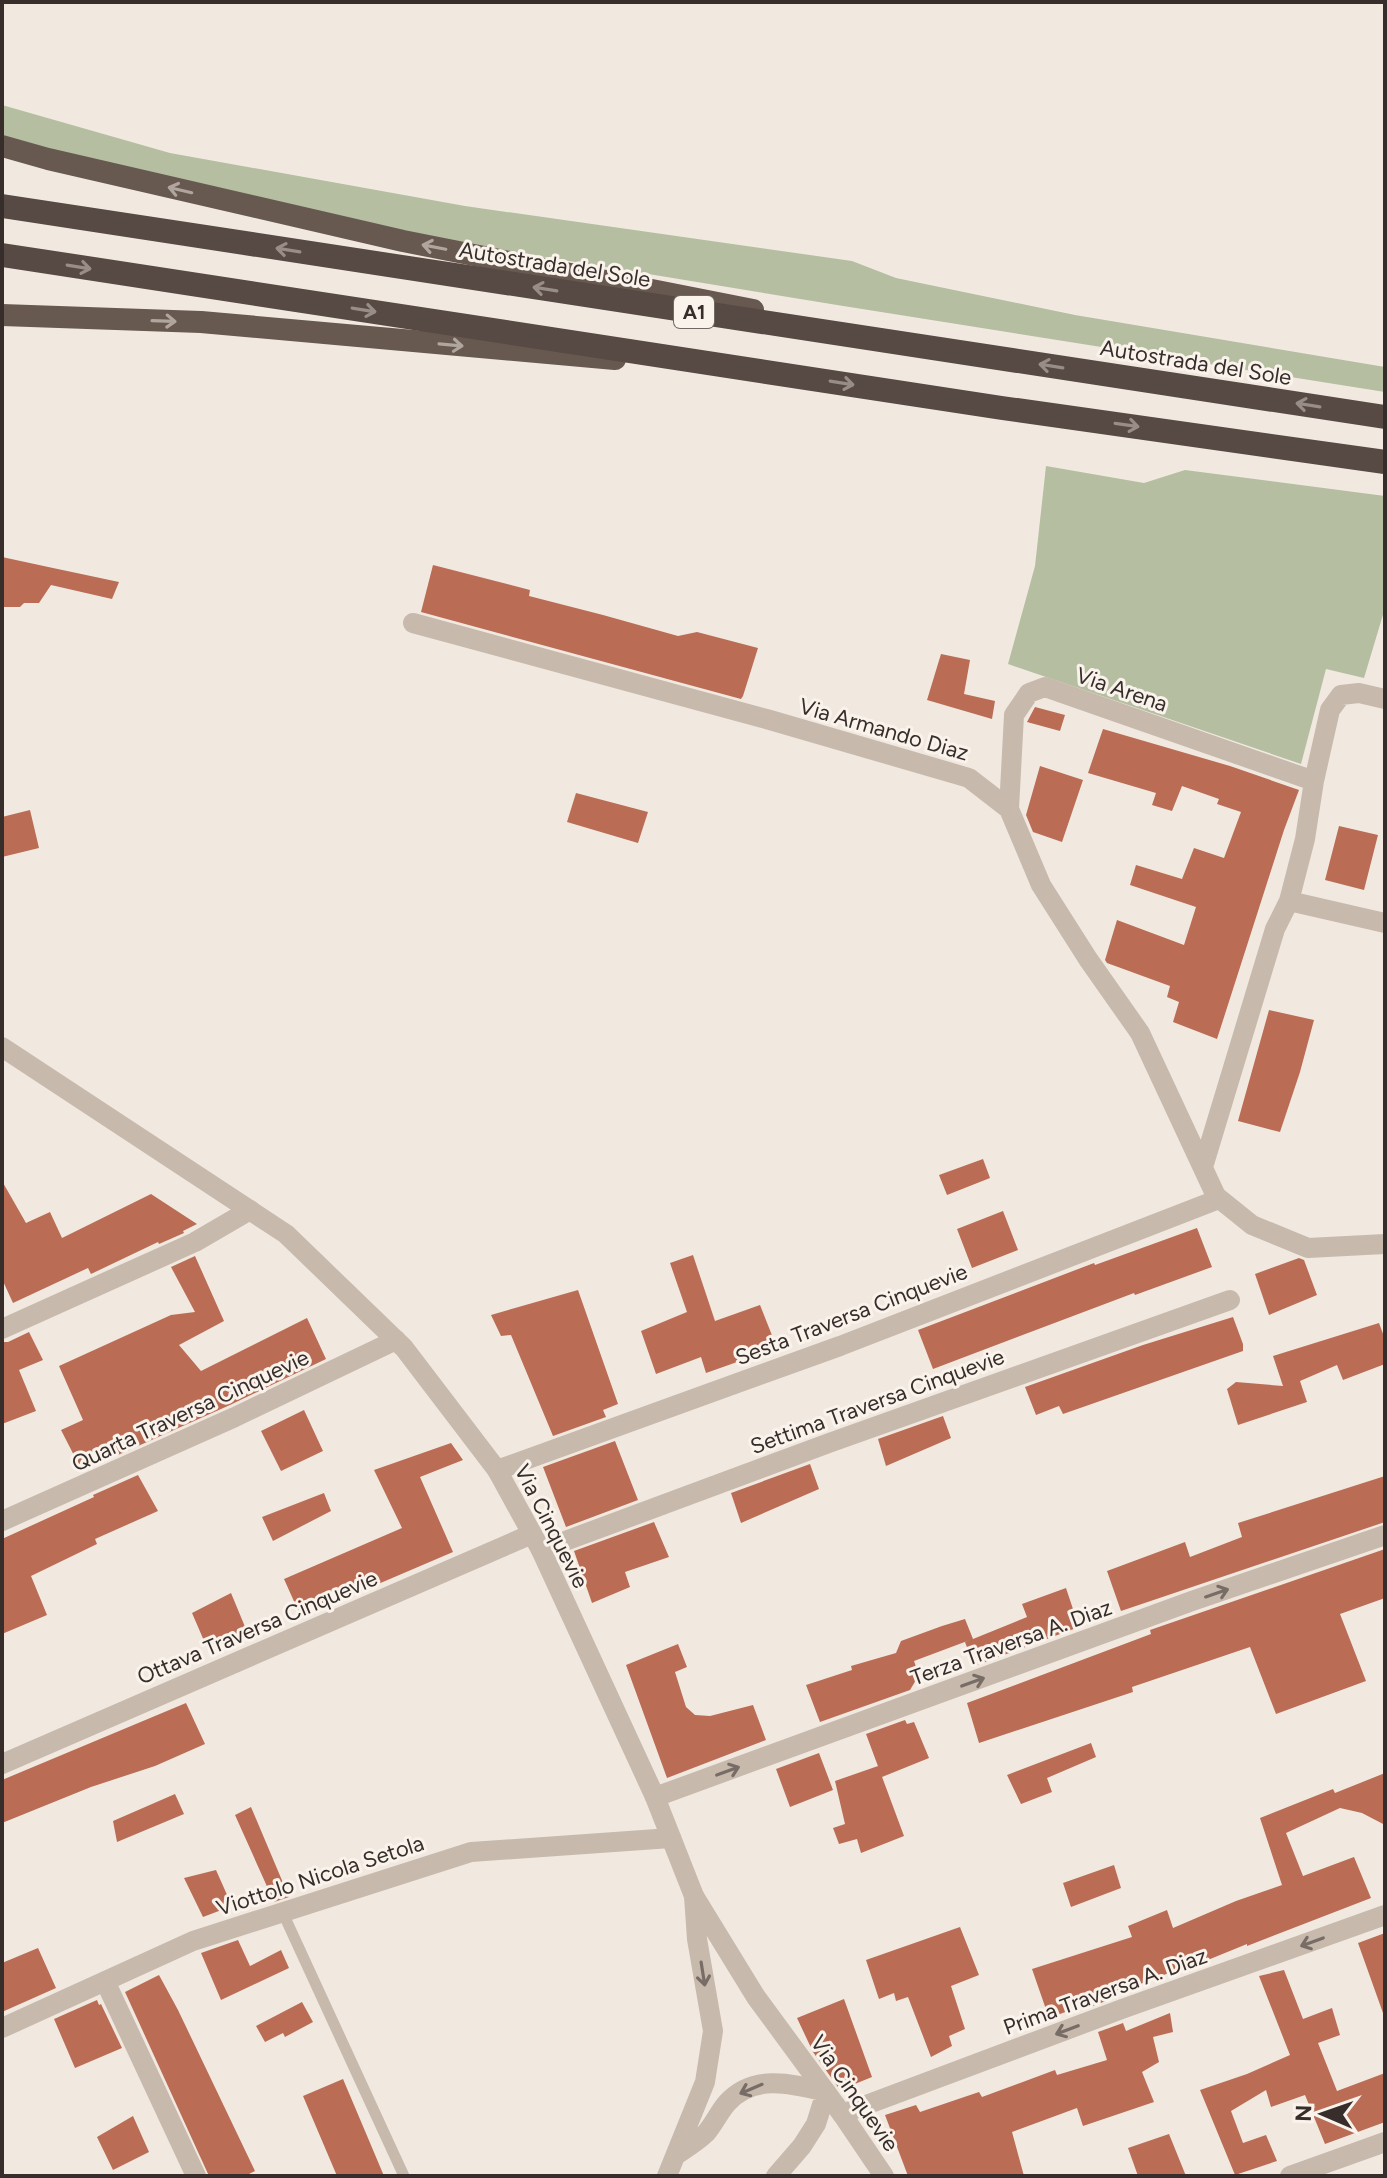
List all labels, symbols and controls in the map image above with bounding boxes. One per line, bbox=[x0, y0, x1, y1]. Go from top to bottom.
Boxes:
one-way arrow bbox=[168, 182, 194, 197]
street label: Autostrada del Sole bbox=[457, 236, 652, 293]
one-way arrow bbox=[422, 239, 447, 254]
one-way arrow bbox=[276, 241, 301, 256]
one-way arrow bbox=[66, 260, 91, 275]
one-way arrow bbox=[533, 281, 558, 296]
road number: A1 bbox=[674, 296, 714, 328]
one-way arrow bbox=[351, 303, 376, 318]
one-way arrow bbox=[150, 314, 177, 329]
street label: Autostrada del Sole bbox=[1098, 334, 1293, 391]
one-way arrow bbox=[437, 337, 464, 352]
one-way arrow bbox=[1039, 358, 1064, 373]
one-way arrow bbox=[829, 376, 855, 391]
one-way arrow bbox=[1296, 397, 1321, 412]
one-way arrow bbox=[1113, 418, 1140, 433]
street label: Via Arena bbox=[1073, 661, 1171, 718]
street label: Via Armando Diaz bbox=[796, 692, 972, 767]
street label: Sesta Traversa Cinquevie bbox=[731, 1258, 971, 1371]
street label: Settima Traversa Cinquevie bbox=[746, 1343, 1008, 1460]
street label: Quarta Traversa Cinquevie bbox=[67, 1344, 313, 1477]
street label: Via Cinquevie bbox=[509, 1460, 594, 1593]
street label: Ottava Traversa Cinquevie bbox=[133, 1565, 381, 1690]
one-way arrow bbox=[1204, 1585, 1229, 1600]
street label: Terza Traversa A. Diaz bbox=[907, 1594, 1115, 1691]
one-way arrow bbox=[960, 1674, 985, 1689]
one-way arrow bbox=[715, 1762, 740, 1777]
street label: Viottolo Nicola Setola bbox=[213, 1829, 427, 1922]
one-way arrow bbox=[1300, 1935, 1325, 1950]
street label: Prima Traversa A. Diaz bbox=[1000, 1942, 1211, 2041]
one-way arrow bbox=[696, 1961, 711, 1986]
one-way arrow bbox=[1055, 2024, 1080, 2038]
street label: Via Cinquevie bbox=[805, 2030, 905, 2157]
north arrow bbox=[1283, 2074, 1363, 2154]
one-way arrow bbox=[739, 2083, 764, 2098]
text: N bbox=[1290, 2104, 1317, 2122]

